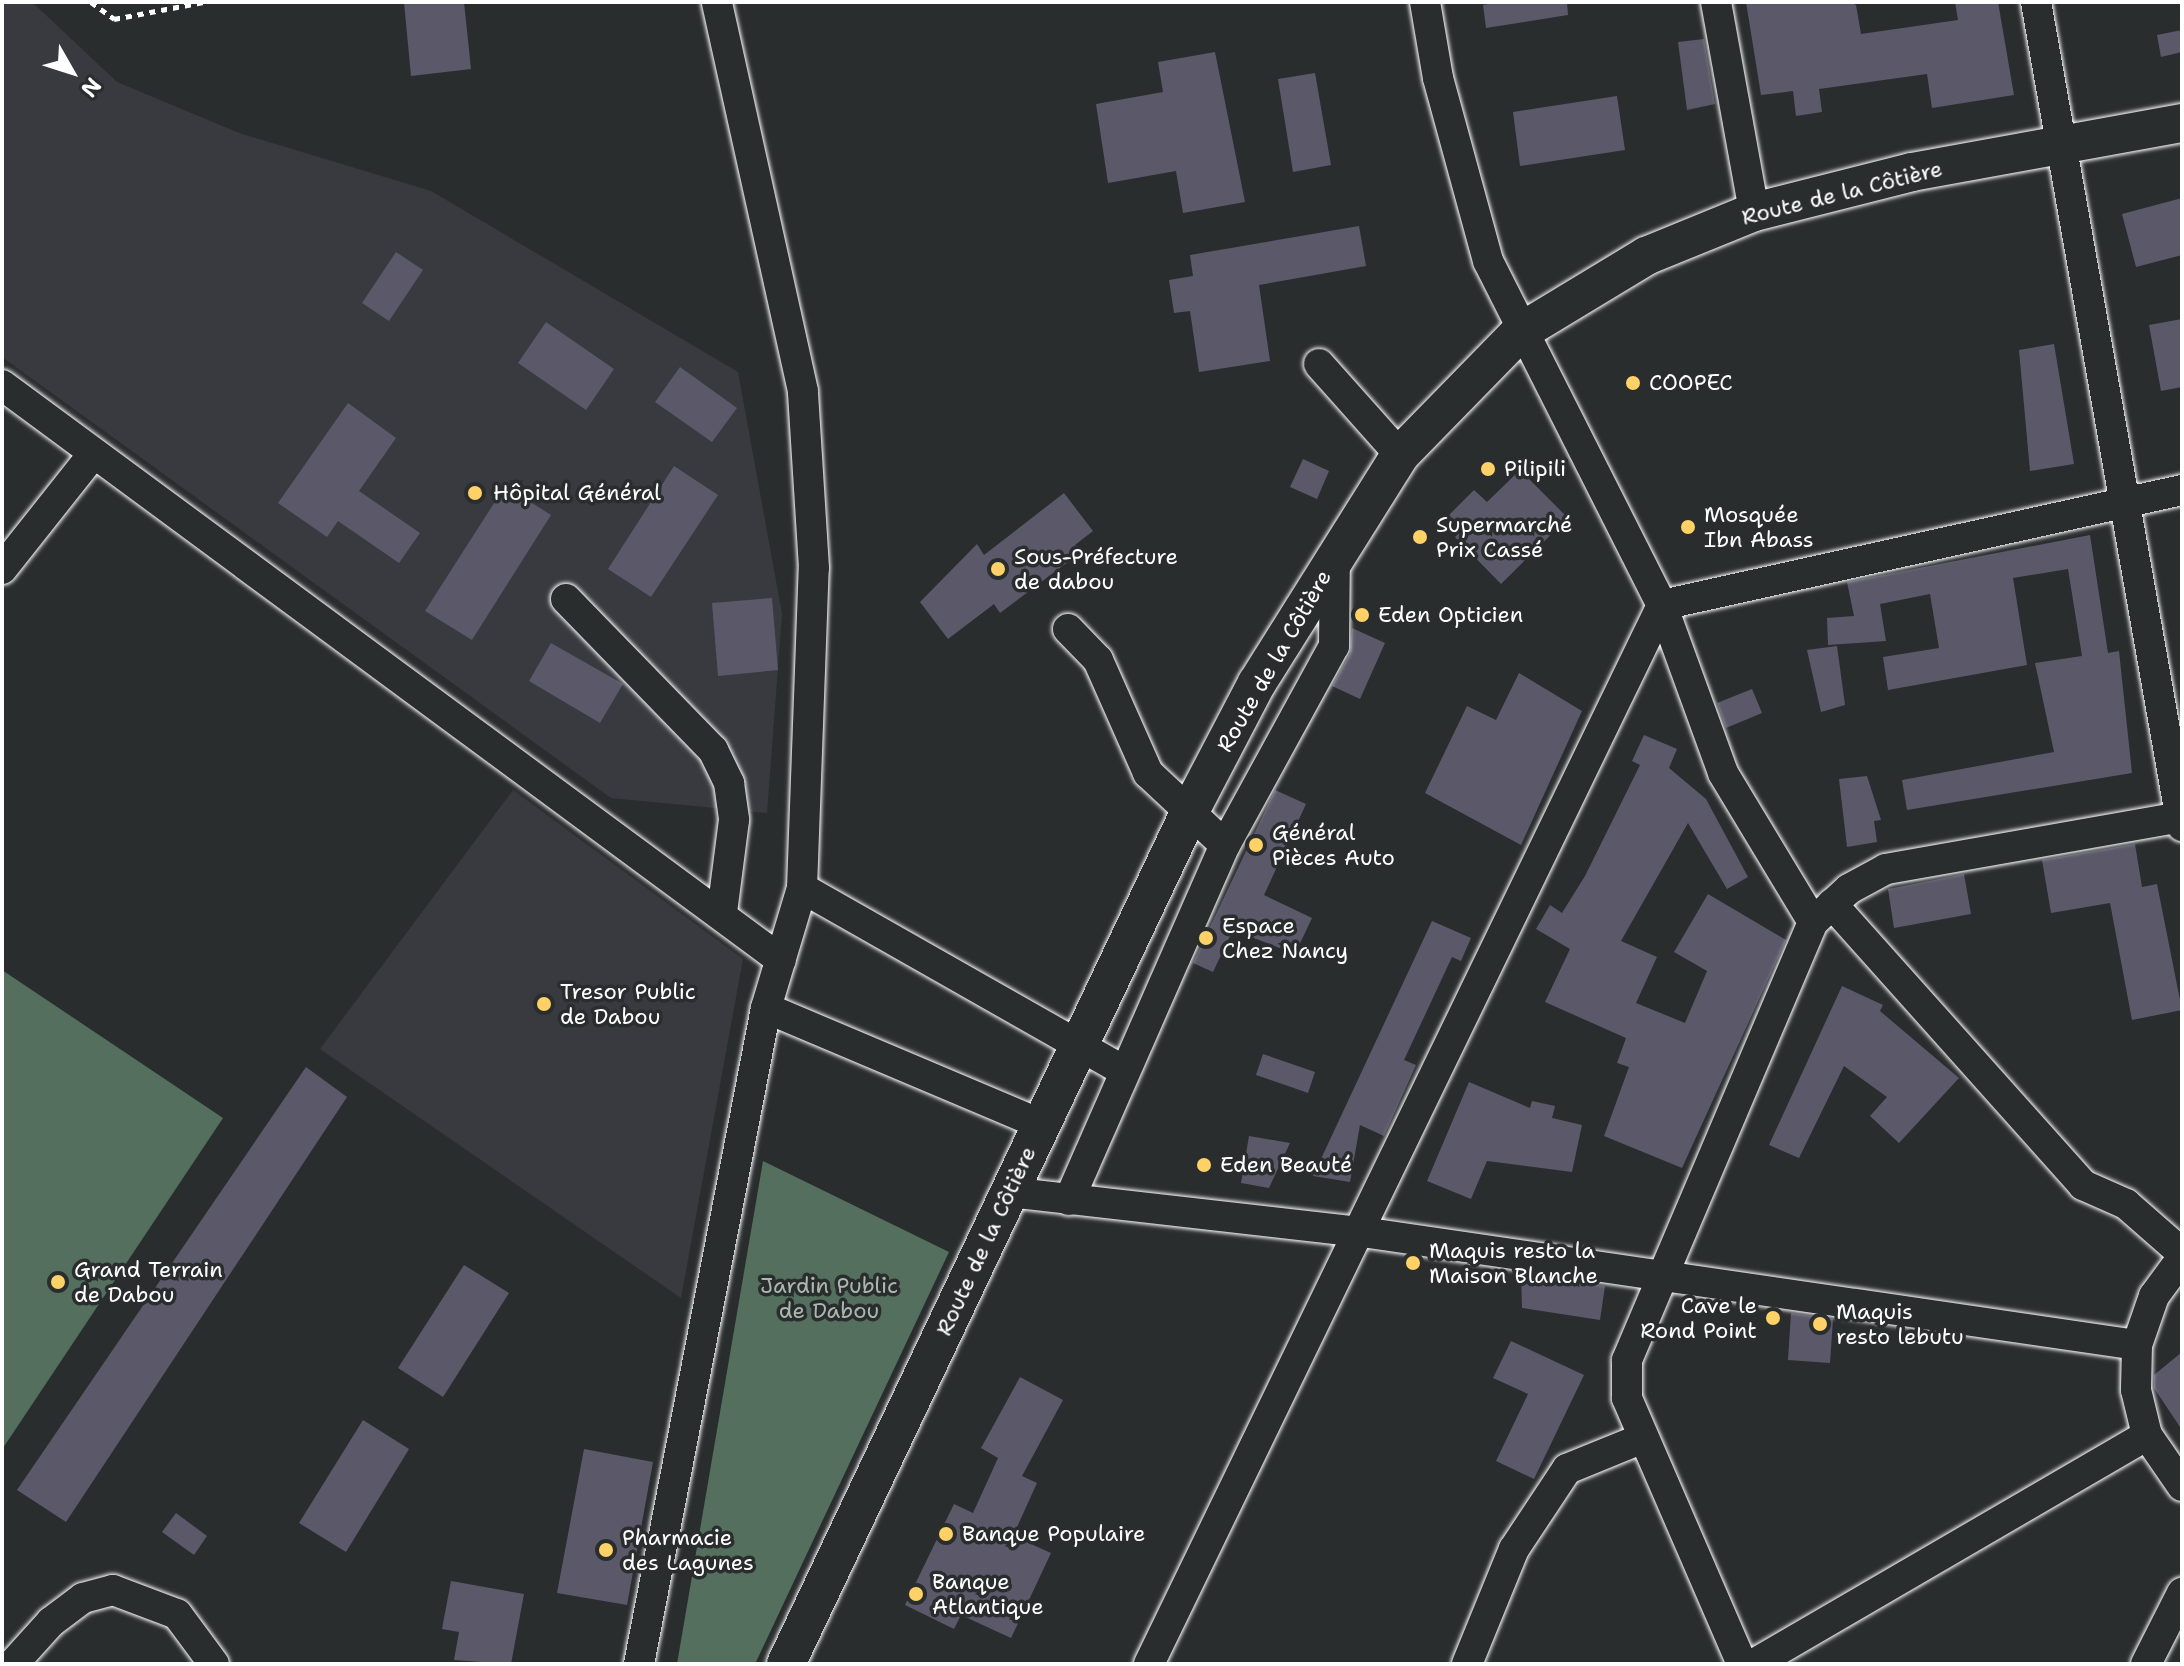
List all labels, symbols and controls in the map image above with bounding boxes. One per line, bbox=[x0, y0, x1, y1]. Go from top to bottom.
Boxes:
north arrow bbox=[32, 32, 112, 112]
text: N bbox=[74, 72, 108, 103]
street label: Route de la Côtière bbox=[1739, 155, 1945, 231]
place label: COOPEC bbox=[1649, 370, 1733, 396]
marker: COOPEC bbox=[1624, 374, 1642, 392]
place label: Pilipili bbox=[1504, 456, 1566, 482]
marker: Pilipili bbox=[1479, 460, 1497, 478]
place label: Hôpital Général bbox=[493, 480, 661, 506]
marker: Hôpital Général bbox=[464, 482, 486, 504]
place label: Mosquée Ibn Abass bbox=[1704, 501, 1814, 552]
place label: Supermarché Prix Cassé bbox=[1436, 511, 1572, 562]
marker: Mosquée Ibn Abass bbox=[1679, 518, 1697, 536]
marker: Supermarché Prix Cassé bbox=[1411, 528, 1429, 546]
place label: Sous-Préfecture de dabou bbox=[1014, 543, 1178, 594]
marker: Sous-Préfecture de dabou bbox=[989, 560, 1007, 578]
street label: Route de la Côtière bbox=[1211, 565, 1337, 757]
place label: Eden Opticien bbox=[1378, 602, 1523, 628]
marker: Eden Opticien bbox=[1353, 606, 1371, 624]
place label: Général Pièces Auto bbox=[1272, 819, 1395, 870]
marker: Général Pièces Auto bbox=[1247, 836, 1265, 854]
place label: Espace Chez Nancy bbox=[1222, 912, 1348, 964]
marker: Espace Chez Nancy bbox=[1197, 929, 1215, 947]
place label: Tresor Public de Dabou bbox=[560, 978, 696, 1030]
marker: Tresor Public de Dabou bbox=[535, 995, 553, 1013]
street label: Route de la Côtière bbox=[931, 1142, 1041, 1340]
place label: Eden Beauté bbox=[1220, 1152, 1352, 1178]
marker: Eden Beauté bbox=[1195, 1156, 1213, 1174]
place label: Maquis resto la Maison Blanche bbox=[1429, 1237, 1598, 1288]
marker: Maquis resto la Maison Blanche bbox=[1404, 1254, 1422, 1272]
place label: Grand Terrain de Dabou bbox=[74, 1256, 223, 1308]
park label: Jardin Public de Dabou bbox=[760, 1272, 898, 1324]
marker: Grand Terrain de Dabou bbox=[49, 1273, 67, 1291]
place label: Cave le Rond Point bbox=[1640, 1292, 1757, 1344]
place label: Maquis resto lebutu bbox=[1836, 1298, 1964, 1350]
marker: Cave le Rond Point bbox=[1764, 1309, 1782, 1327]
marker: Maquis resto lebutu bbox=[1811, 1315, 1829, 1333]
place label: Banque Populaire bbox=[962, 1521, 1146, 1547]
place label: Pharmacie des Lagunes bbox=[622, 1524, 754, 1576]
marker: Banque Populaire bbox=[937, 1525, 955, 1543]
marker: Pharmacie des Lagunes bbox=[597, 1541, 615, 1559]
place label: Banque Atlantique bbox=[932, 1568, 1044, 1620]
marker: Banque Atlantique bbox=[907, 1585, 925, 1603]

